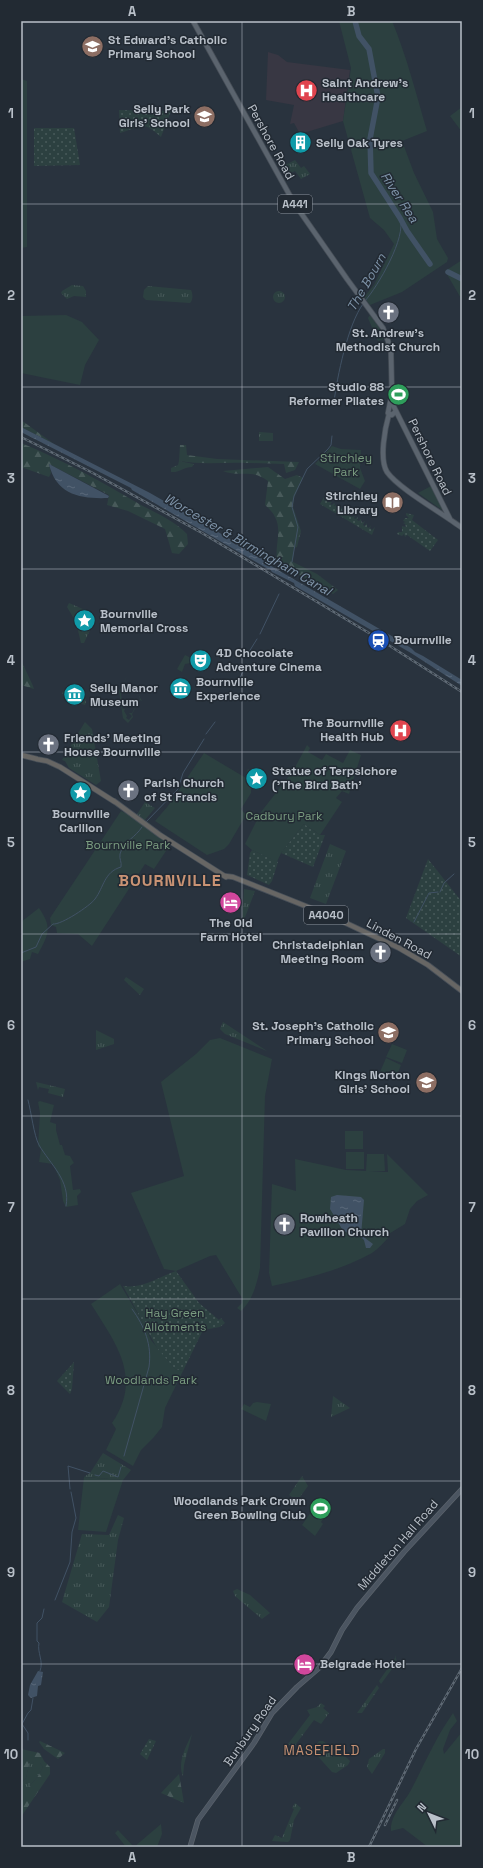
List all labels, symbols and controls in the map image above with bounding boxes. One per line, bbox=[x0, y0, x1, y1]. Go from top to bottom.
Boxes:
text: A bbox=[128, 3, 137, 20]
text: B bbox=[347, 3, 356, 20]
place label: St Edward's Catholic Primary School bbox=[108, 32, 227, 62]
school or university icon: St Edward's Catholic Primary School bbox=[80, 34, 106, 60]
place label: Saint Andrew's Healthcare bbox=[322, 75, 408, 105]
hospital icon: Saint Andrew's Healthcare bbox=[294, 77, 320, 103]
place label: Selly Park Girls' School bbox=[119, 101, 190, 131]
street label: Pershore Road bbox=[244, 102, 298, 182]
school or university icon: Selly Park Girls' School bbox=[192, 103, 218, 129]
text: 1 bbox=[8, 105, 14, 122]
text: 1 bbox=[469, 105, 475, 122]
building icon: Selly Oak Tyres bbox=[288, 130, 314, 156]
place label: Selly Oak Tyres bbox=[316, 135, 403, 151]
water label: River Rea bbox=[377, 169, 423, 226]
road number: A441 bbox=[278, 195, 312, 213]
water label: The Bourn bbox=[343, 249, 390, 314]
text: 2 bbox=[7, 287, 15, 304]
text: 2 bbox=[468, 287, 476, 304]
church icon: St. Andrew's Methodist Church bbox=[375, 299, 401, 325]
place label: St. Andrew's Methodist Church bbox=[336, 325, 440, 355]
place label: Studio 88 Reformer Pilates bbox=[289, 379, 384, 409]
sports icon: Studio 88 Reformer Pilates bbox=[386, 381, 412, 407]
street label: Pershore Road bbox=[404, 416, 456, 498]
park label: Stirchley Park bbox=[320, 450, 372, 480]
text: 3 bbox=[7, 470, 15, 487]
text: 3 bbox=[468, 470, 476, 487]
place label: Stirchley Library bbox=[326, 488, 378, 518]
water label: Worcester & Birmingham Canal bbox=[161, 489, 336, 600]
library icon: Stirchley Library bbox=[380, 490, 406, 516]
place label: Bournville Memorial Cross bbox=[100, 606, 188, 636]
place icon: Bournville Memorial Cross bbox=[72, 608, 98, 634]
station icon: Bournville bbox=[365, 627, 391, 653]
place label: Bournville bbox=[394, 632, 452, 648]
place label: 4D Chocolate Adventure Cinema bbox=[216, 645, 322, 675]
theatre icon: 4D Chocolate Adventure Cinema bbox=[188, 647, 214, 673]
text: 4 bbox=[7, 652, 15, 669]
text: 4 bbox=[468, 652, 476, 669]
place label: Bournville Experience bbox=[196, 674, 261, 704]
museum icon: Bournville Experience bbox=[167, 676, 193, 702]
place label: Selly Manor Museum bbox=[90, 680, 158, 710]
museum icon: Selly Manor Museum bbox=[61, 682, 87, 708]
place label: The Bournville Health Hub bbox=[302, 715, 384, 745]
hospital icon: The Bournville Health Hub bbox=[387, 717, 413, 743]
place label: Friends' Meeting House Bournville bbox=[64, 730, 161, 760]
church icon: Friends' Meeting House Bournville bbox=[36, 732, 62, 758]
place label: Statue of Terpsichore ('The Bird Bath' bbox=[272, 763, 397, 793]
place icon: Statue of Terpsichore ('The Bird Bath' bbox=[244, 765, 270, 791]
place label: Parish Church of St Francis bbox=[144, 775, 224, 805]
church icon: Parish Church of St Francis bbox=[115, 777, 141, 803]
place icon: Bournville Carillon bbox=[68, 780, 94, 806]
place label: Bournville Carillon bbox=[52, 806, 110, 836]
park label: Cadbury Park bbox=[245, 808, 323, 824]
text: 5 bbox=[7, 834, 15, 851]
text: 5 bbox=[468, 834, 476, 851]
park label: Bournville Park bbox=[86, 837, 171, 853]
district label: BOURNVILLE bbox=[118, 870, 222, 891]
hotel icon: The Old Farm Hotel bbox=[218, 889, 244, 915]
road number: A4040 bbox=[304, 906, 348, 924]
place label: The Old Farm Hotel bbox=[200, 915, 262, 945]
street label: Linden Road bbox=[364, 915, 434, 963]
place label: Christadelphian Meeting Room bbox=[272, 937, 364, 967]
church icon: Christadelphian Meeting Room bbox=[367, 939, 393, 965]
text: 6 bbox=[7, 1017, 15, 1034]
text: 6 bbox=[468, 1017, 476, 1034]
place label: St. Joseph's Catholic Primary School bbox=[252, 1018, 374, 1048]
school or university icon: St. Joseph's Catholic Primary School bbox=[376, 1020, 402, 1046]
place label: Kings Norton Girls' School bbox=[335, 1067, 410, 1097]
school or university icon: Kings Norton Girls' School bbox=[413, 1069, 439, 1095]
text: 7 bbox=[7, 1199, 15, 1216]
text: 7 bbox=[468, 1199, 476, 1216]
place label: Rowheath Pavilion Church bbox=[300, 1210, 389, 1240]
church icon: Rowheath Pavilion Church bbox=[272, 1212, 298, 1238]
park label: Hay Green Allotments bbox=[144, 1305, 206, 1335]
park label: Woodlands Park bbox=[105, 1372, 198, 1388]
text: 8 bbox=[7, 1382, 15, 1399]
text: 8 bbox=[468, 1382, 476, 1399]
place label: Woodlands Park Crown Green Bowling Club bbox=[173, 1493, 306, 1523]
sports icon: Woodlands Park Crown Green Bowling Club bbox=[308, 1495, 334, 1521]
street label: Middleton Hall Road bbox=[354, 1496, 442, 1594]
text: 9 bbox=[7, 1564, 15, 1581]
text: 9 bbox=[468, 1564, 476, 1581]
hotel icon: Belgrade Hotel bbox=[292, 1651, 318, 1677]
place label: Belgrade Hotel bbox=[320, 1656, 405, 1672]
street label: Bunbury Road bbox=[220, 1693, 280, 1769]
district label: MASEFIELD bbox=[284, 1742, 360, 1759]
text: 10 bbox=[4, 1746, 18, 1763]
text: 10 bbox=[465, 1746, 479, 1763]
north arrow bbox=[409, 1794, 449, 1834]
text: N bbox=[414, 1800, 429, 1815]
text: A bbox=[128, 1849, 137, 1866]
text: B bbox=[347, 1849, 356, 1866]

